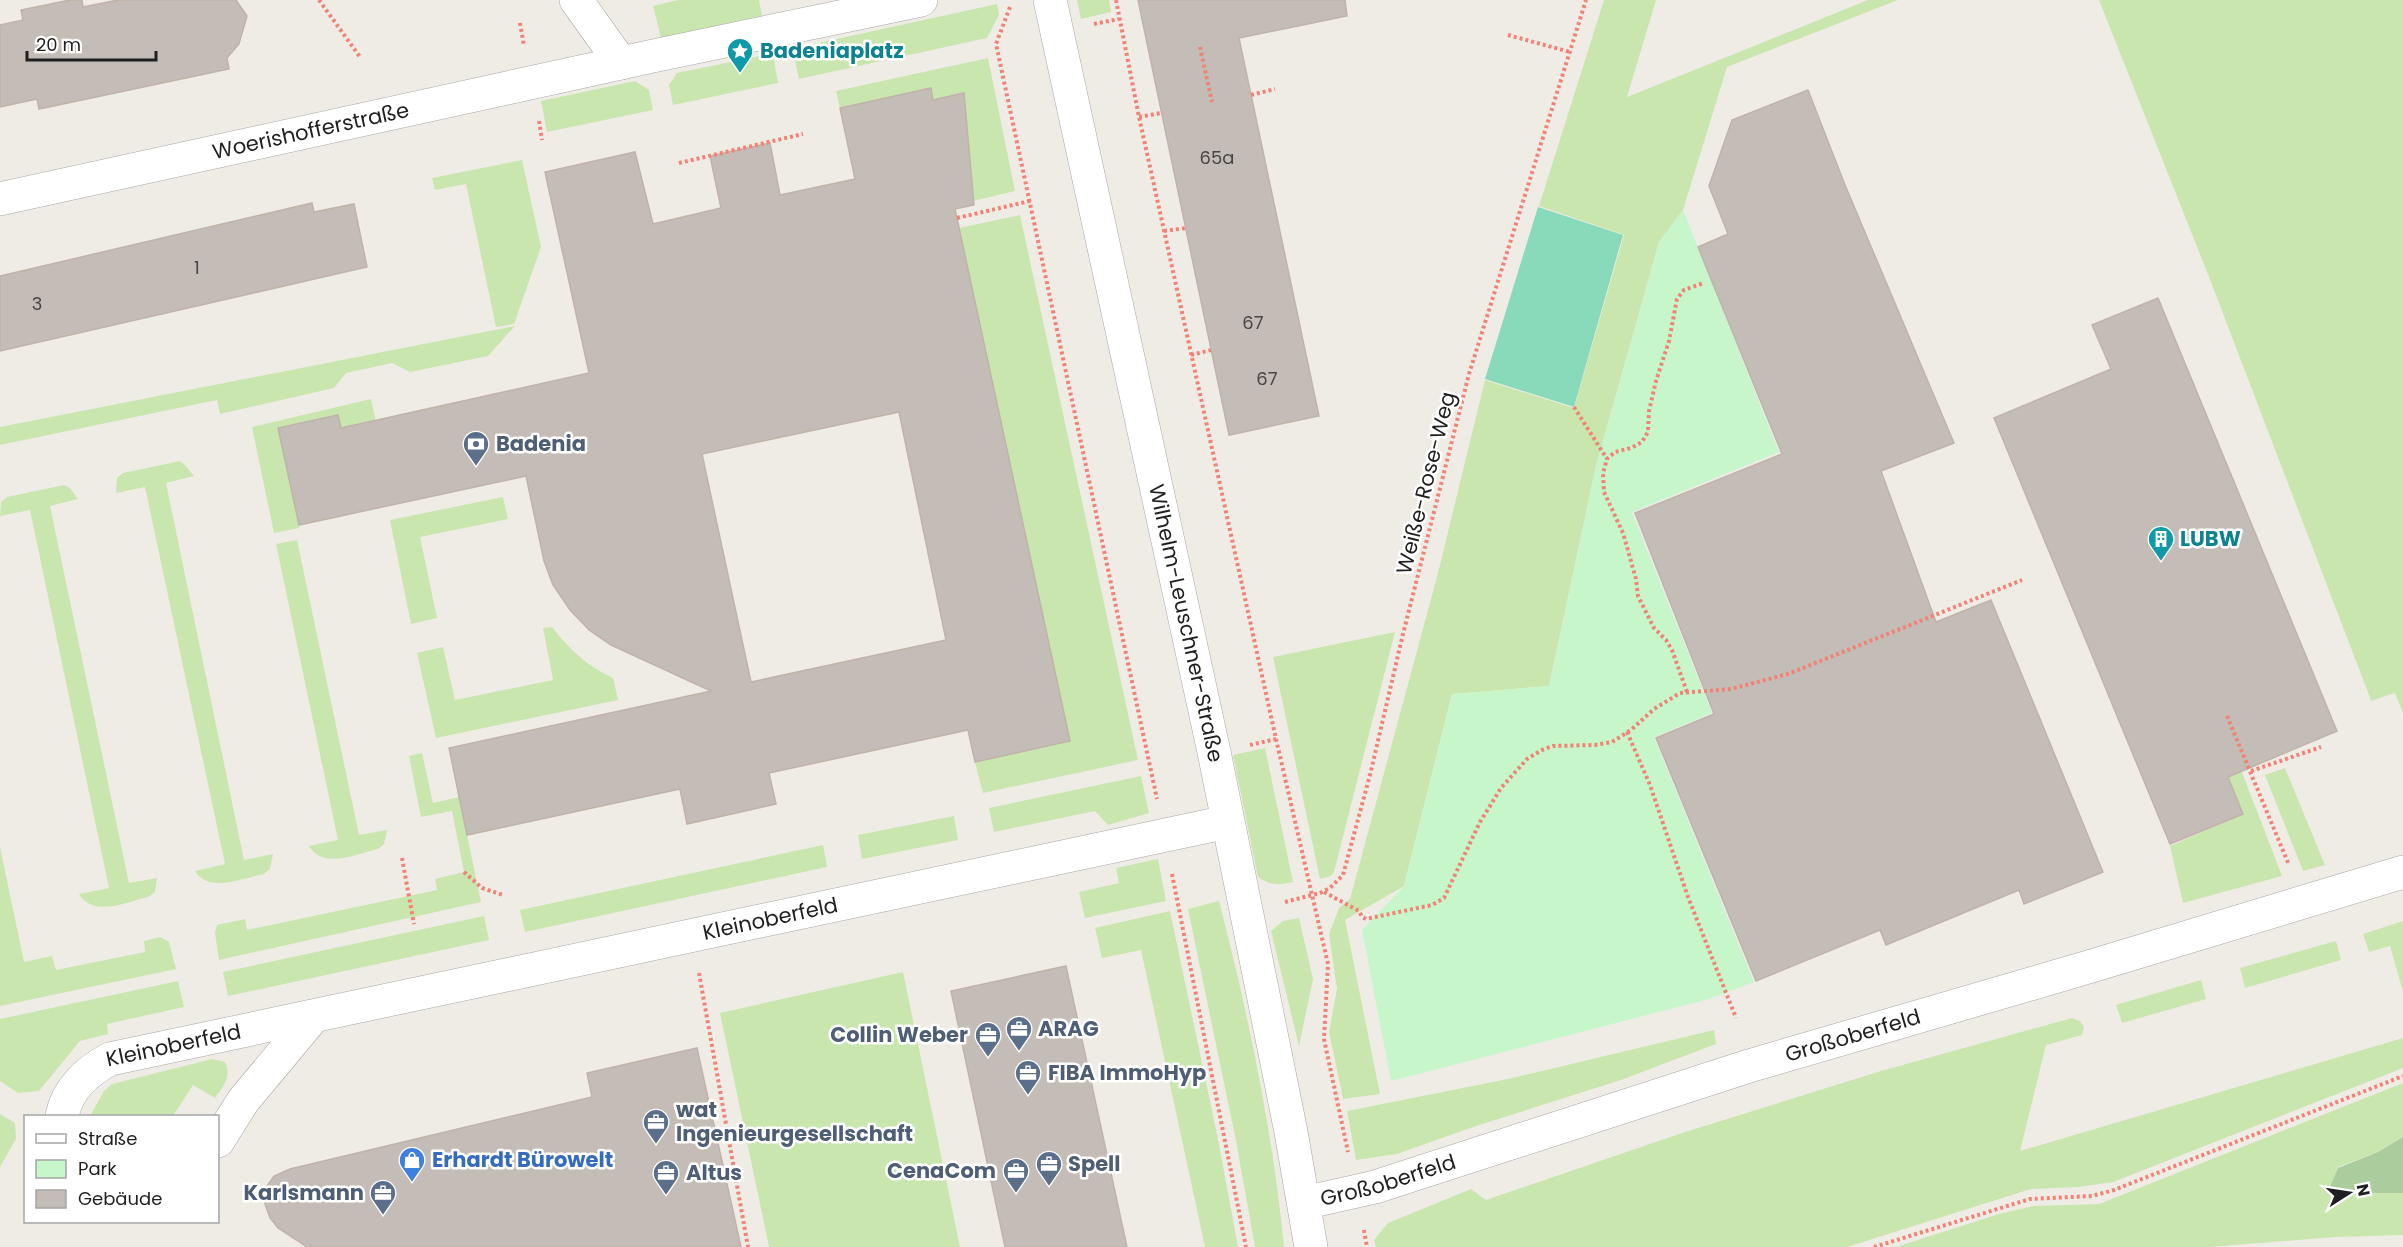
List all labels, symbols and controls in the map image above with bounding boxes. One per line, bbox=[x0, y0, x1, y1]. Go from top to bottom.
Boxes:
scale bar bbox=[27, 24, 156, 62]
text: 20 m bbox=[36, 32, 81, 57]
place icon: Badeniaplatz bbox=[725, 36, 755, 74]
place label: Badeniaplatz bbox=[760, 36, 904, 65]
street label: Woerishofferstraße bbox=[209, 95, 412, 166]
house number: 65a bbox=[1200, 145, 1234, 170]
house number: 1 bbox=[194, 255, 200, 280]
house number: 3 bbox=[32, 291, 42, 316]
house number: 67 bbox=[1242, 310, 1264, 335]
house number: 67 bbox=[1256, 366, 1278, 391]
street label: Weiße-Rose-Weg bbox=[1389, 389, 1462, 577]
bank icon: Badenia bbox=[461, 429, 491, 467]
place label: Badenia bbox=[496, 429, 586, 458]
street label: Wilhelm-Leuschner-Straße bbox=[1142, 482, 1231, 765]
building icon: LUBW bbox=[2146, 524, 2176, 562]
place label: LUBW bbox=[2180, 524, 2241, 553]
street label: Kleinoberfeld bbox=[700, 890, 840, 947]
street label: Großoberfeld bbox=[1781, 1002, 1924, 1069]
office icon: ARAG bbox=[1004, 1014, 1034, 1052]
place label: ARAG bbox=[1038, 1014, 1099, 1043]
street label: Kleinoberfeld bbox=[103, 1017, 244, 1073]
place label: Collin Weber bbox=[830, 1020, 968, 1049]
office icon: Collin Weber bbox=[973, 1020, 1003, 1058]
office icon: FIBA ImmoHyp bbox=[1013, 1058, 1043, 1096]
place label: FIBA ImmoHyp bbox=[1048, 1058, 1206, 1087]
place label: wat Ingenieurgesellschaft bbox=[676, 1095, 913, 1148]
office icon: wat Ingenieurgesellschaft bbox=[641, 1107, 671, 1145]
legend bbox=[24, 1115, 219, 1223]
text: Straße bbox=[78, 1126, 137, 1151]
shop icon: Erhardt Bürowelt bbox=[397, 1145, 427, 1183]
place label: Erhardt Bürowelt bbox=[432, 1145, 613, 1174]
street label: Großoberfeld bbox=[1317, 1147, 1459, 1213]
office icon: Spell bbox=[1034, 1149, 1064, 1187]
place label: Spell bbox=[1068, 1149, 1121, 1178]
text: Park bbox=[78, 1156, 117, 1181]
place label: CenaCom bbox=[887, 1156, 996, 1185]
office icon: CenaCom bbox=[1001, 1156, 1031, 1194]
office icon: Altus bbox=[651, 1158, 681, 1196]
place label: Altus bbox=[686, 1158, 742, 1187]
north arrow bbox=[2319, 1163, 2379, 1223]
place label: Karlsmann bbox=[243, 1178, 364, 1207]
office icon: Karlsmann bbox=[368, 1178, 398, 1216]
text: N bbox=[2351, 1182, 2376, 1198]
text: Gebäude bbox=[78, 1186, 162, 1211]

